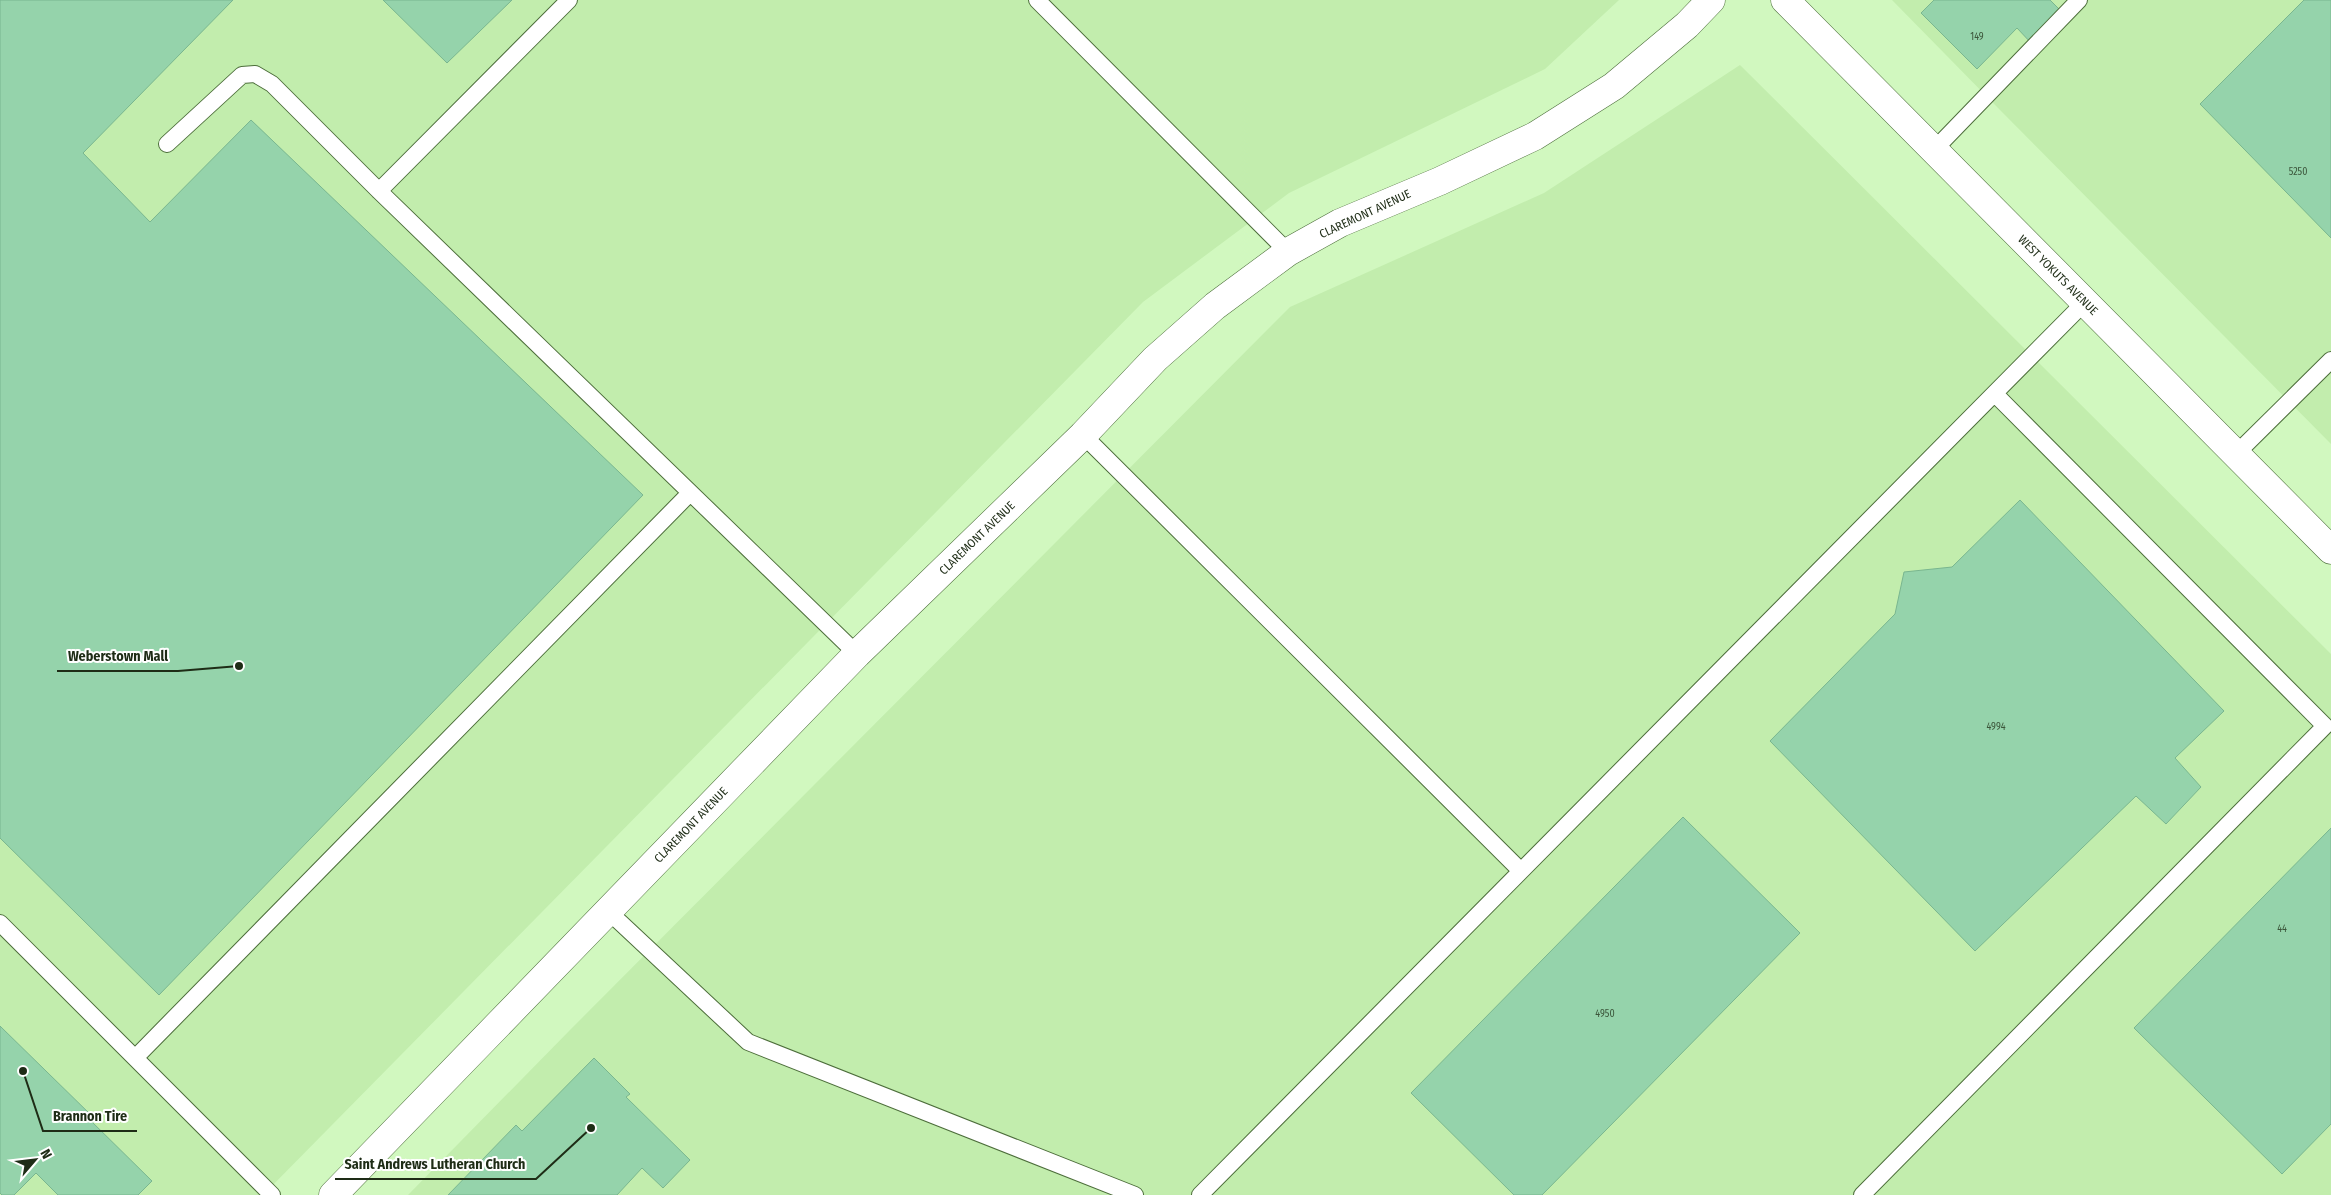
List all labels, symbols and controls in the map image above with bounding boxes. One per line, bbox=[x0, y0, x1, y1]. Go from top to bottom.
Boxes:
house number: 149 bbox=[1970, 31, 1984, 43]
house number: 5250 bbox=[2289, 166, 2307, 178]
street label: CLAREMONT AVENUE bbox=[1317, 187, 1413, 241]
street label: WEST YOKUTS AVENUE bbox=[2015, 232, 2101, 318]
street label: CLAREMONT AVENUE bbox=[936, 498, 1018, 578]
callout: Weberstown Mall bbox=[57, 642, 178, 671]
text: Weberstown Mall bbox=[68, 648, 168, 665]
house number: 4994 bbox=[1986, 721, 2006, 733]
street label: CLAREMONT AVENUE bbox=[651, 784, 731, 866]
house number: 44 bbox=[2277, 923, 2287, 935]
house number: 4950 bbox=[1595, 1008, 1615, 1020]
callout: Brannon Tire bbox=[43, 1102, 137, 1131]
text: Brannon Tire bbox=[53, 1108, 127, 1125]
north arrow bbox=[10, 1135, 60, 1185]
text: N bbox=[37, 1146, 56, 1162]
callout: Saint Andrews Lutheran Church bbox=[335, 1150, 536, 1179]
text: Saint Andrews Lutheran Church bbox=[345, 1156, 525, 1173]

